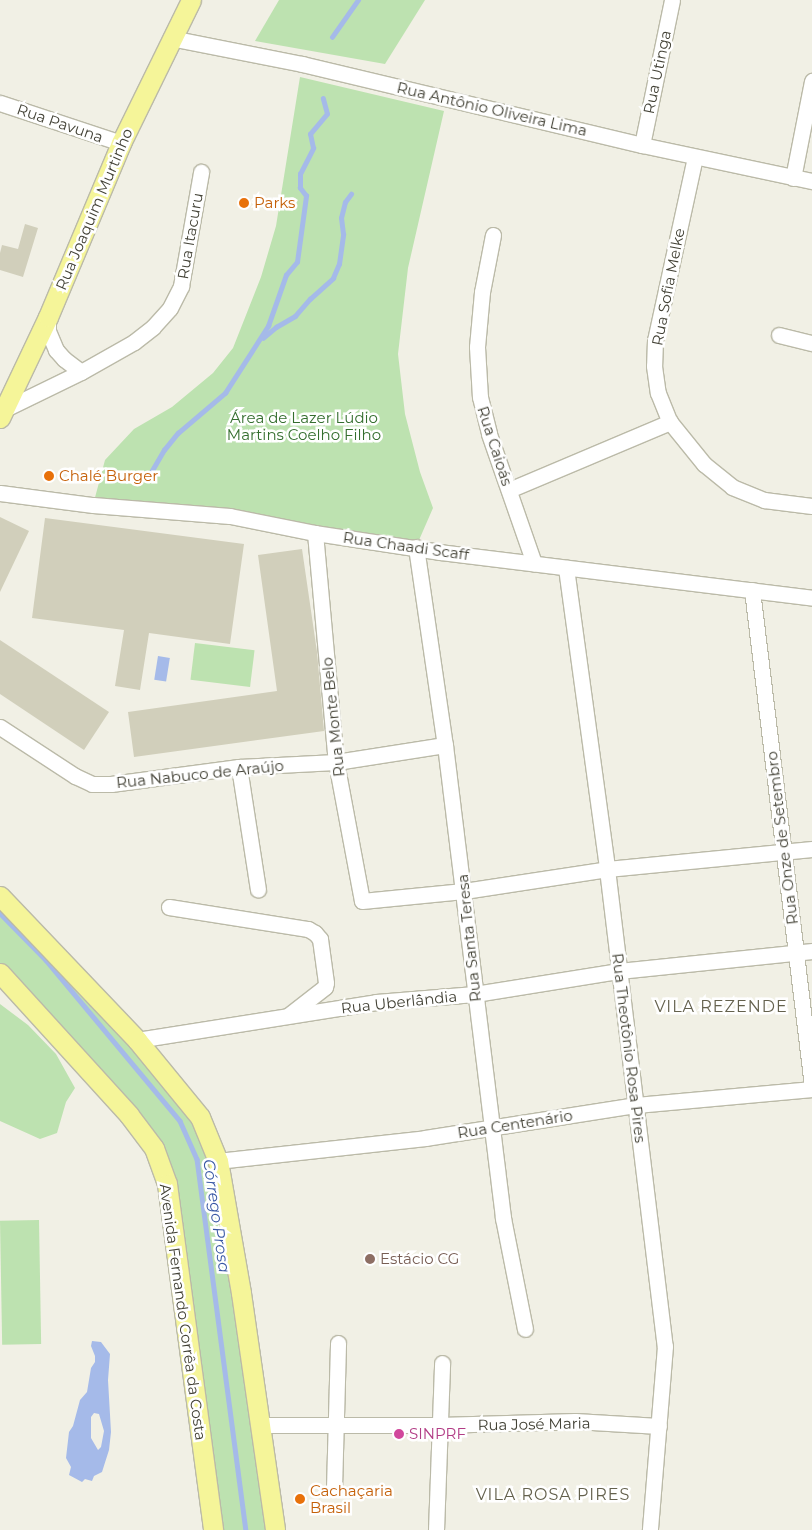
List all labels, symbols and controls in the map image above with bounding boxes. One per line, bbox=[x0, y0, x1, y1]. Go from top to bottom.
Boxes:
street label: Rua Utinga bbox=[639, 29, 675, 115]
street label: Rua Antônio Oliveira Lima bbox=[395, 78, 589, 140]
street label: Rua Pavuna bbox=[14, 100, 106, 146]
street label: Rua Joaquim Murtinho bbox=[52, 125, 136, 293]
street label: Rua Itacuru bbox=[174, 191, 206, 281]
place label: Parks bbox=[254, 194, 295, 212]
marker: Parks bbox=[238, 197, 250, 209]
street label: Rua Sofia Melke bbox=[648, 227, 688, 347]
street label: Rua Caioás bbox=[474, 404, 516, 488]
park label: Área de Lazer Lúdio Martins Coelho Filho bbox=[227, 408, 381, 443]
place label: Chalé Burger bbox=[59, 467, 158, 485]
marker: Chalé Burger bbox=[43, 470, 55, 482]
street label: Rua Chaadi Scaff bbox=[342, 528, 470, 564]
street label: Rua Monte Belo bbox=[318, 656, 348, 778]
street label: Rua Onze de Setembro bbox=[762, 750, 802, 926]
street label: Rua Nabuco de Araújo bbox=[115, 756, 285, 792]
street label: Rua Santa Teresa bbox=[453, 873, 485, 1003]
street label: Rua Theotônio Rosa Pires bbox=[608, 952, 650, 1144]
street label: Rua Uberlândia bbox=[340, 987, 458, 1017]
district label: VILA REZENDE bbox=[653, 997, 789, 1017]
street label: Rua Centenário bbox=[456, 1106, 574, 1142]
water label: Córrego Prosa bbox=[199, 1158, 233, 1274]
street label: Avenida Fernando Corrêa da Costa bbox=[156, 1183, 210, 1441]
place label: Estácio CG bbox=[380, 1250, 459, 1268]
marker: Estácio CG bbox=[364, 1253, 376, 1265]
street label: Rua José Maria bbox=[477, 1414, 591, 1434]
place label: SINPRF bbox=[409, 1425, 466, 1443]
marker: SINPRF bbox=[393, 1428, 405, 1440]
place label: Cachaçaria Brasil bbox=[310, 1481, 393, 1516]
district label: VILA ROSA PIRES bbox=[474, 1485, 632, 1505]
marker: Cachaçaria Brasil bbox=[294, 1493, 306, 1505]

